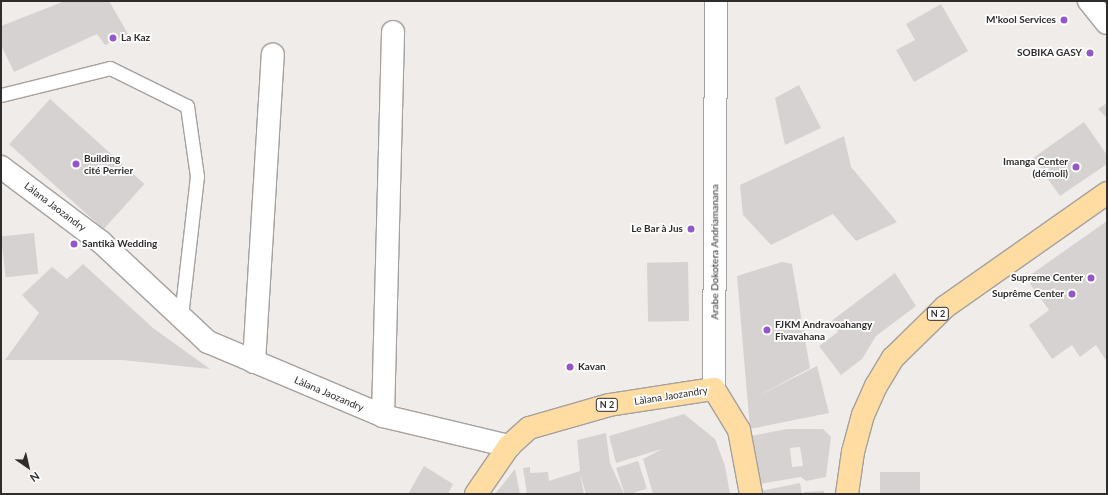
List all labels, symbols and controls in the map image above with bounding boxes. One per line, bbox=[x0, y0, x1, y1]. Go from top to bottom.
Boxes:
place label: M'kool Services bbox=[986, 14, 1056, 26]
marker: M'kool Services bbox=[1059, 15, 1069, 25]
place label: La Kaz bbox=[121, 32, 150, 44]
marker: La Kaz bbox=[108, 33, 118, 43]
place label: SOBIKA GASY bbox=[1017, 47, 1082, 59]
marker: SOBIKA GASY bbox=[1085, 48, 1095, 58]
place label: Building cité Perrier bbox=[84, 152, 133, 176]
place label: Imanga Center (démoli) bbox=[1003, 155, 1068, 178]
marker: Building cité Perrier bbox=[71, 159, 81, 169]
marker: Imanga Center (démoli) bbox=[1071, 162, 1081, 172]
street label: Làlana Jaozandry bbox=[22, 180, 88, 234]
street label: Arabe Dokotera Andriamanana bbox=[709, 184, 721, 320]
place label: Le Bar à Jus bbox=[631, 223, 683, 235]
marker: Le Bar à Jus bbox=[686, 224, 696, 234]
place label: Santikà Wedding bbox=[82, 238, 157, 250]
marker: Santikà Wedding bbox=[69, 239, 79, 249]
place label: Supreme Center bbox=[1011, 272, 1083, 284]
marker: Supreme Center bbox=[1086, 273, 1096, 283]
place label: Suprême Center bbox=[992, 288, 1064, 300]
marker: Suprême Center bbox=[1067, 289, 1077, 299]
road number: N 2 bbox=[926, 307, 950, 321]
place label: FJKM Andravoahangy Fivavahana bbox=[775, 318, 873, 342]
marker: FJKM Andravoahangy Fivavahana bbox=[762, 325, 772, 335]
place label: Kavan bbox=[578, 361, 606, 373]
marker: Kavan bbox=[565, 362, 575, 372]
street label: Làlana Jaozandry bbox=[292, 374, 366, 414]
street label: Làlana Jaozandry bbox=[633, 384, 709, 408]
road number: N 2 bbox=[595, 398, 619, 412]
north arrow bbox=[8, 447, 48, 487]
text: N bbox=[28, 470, 42, 485]

